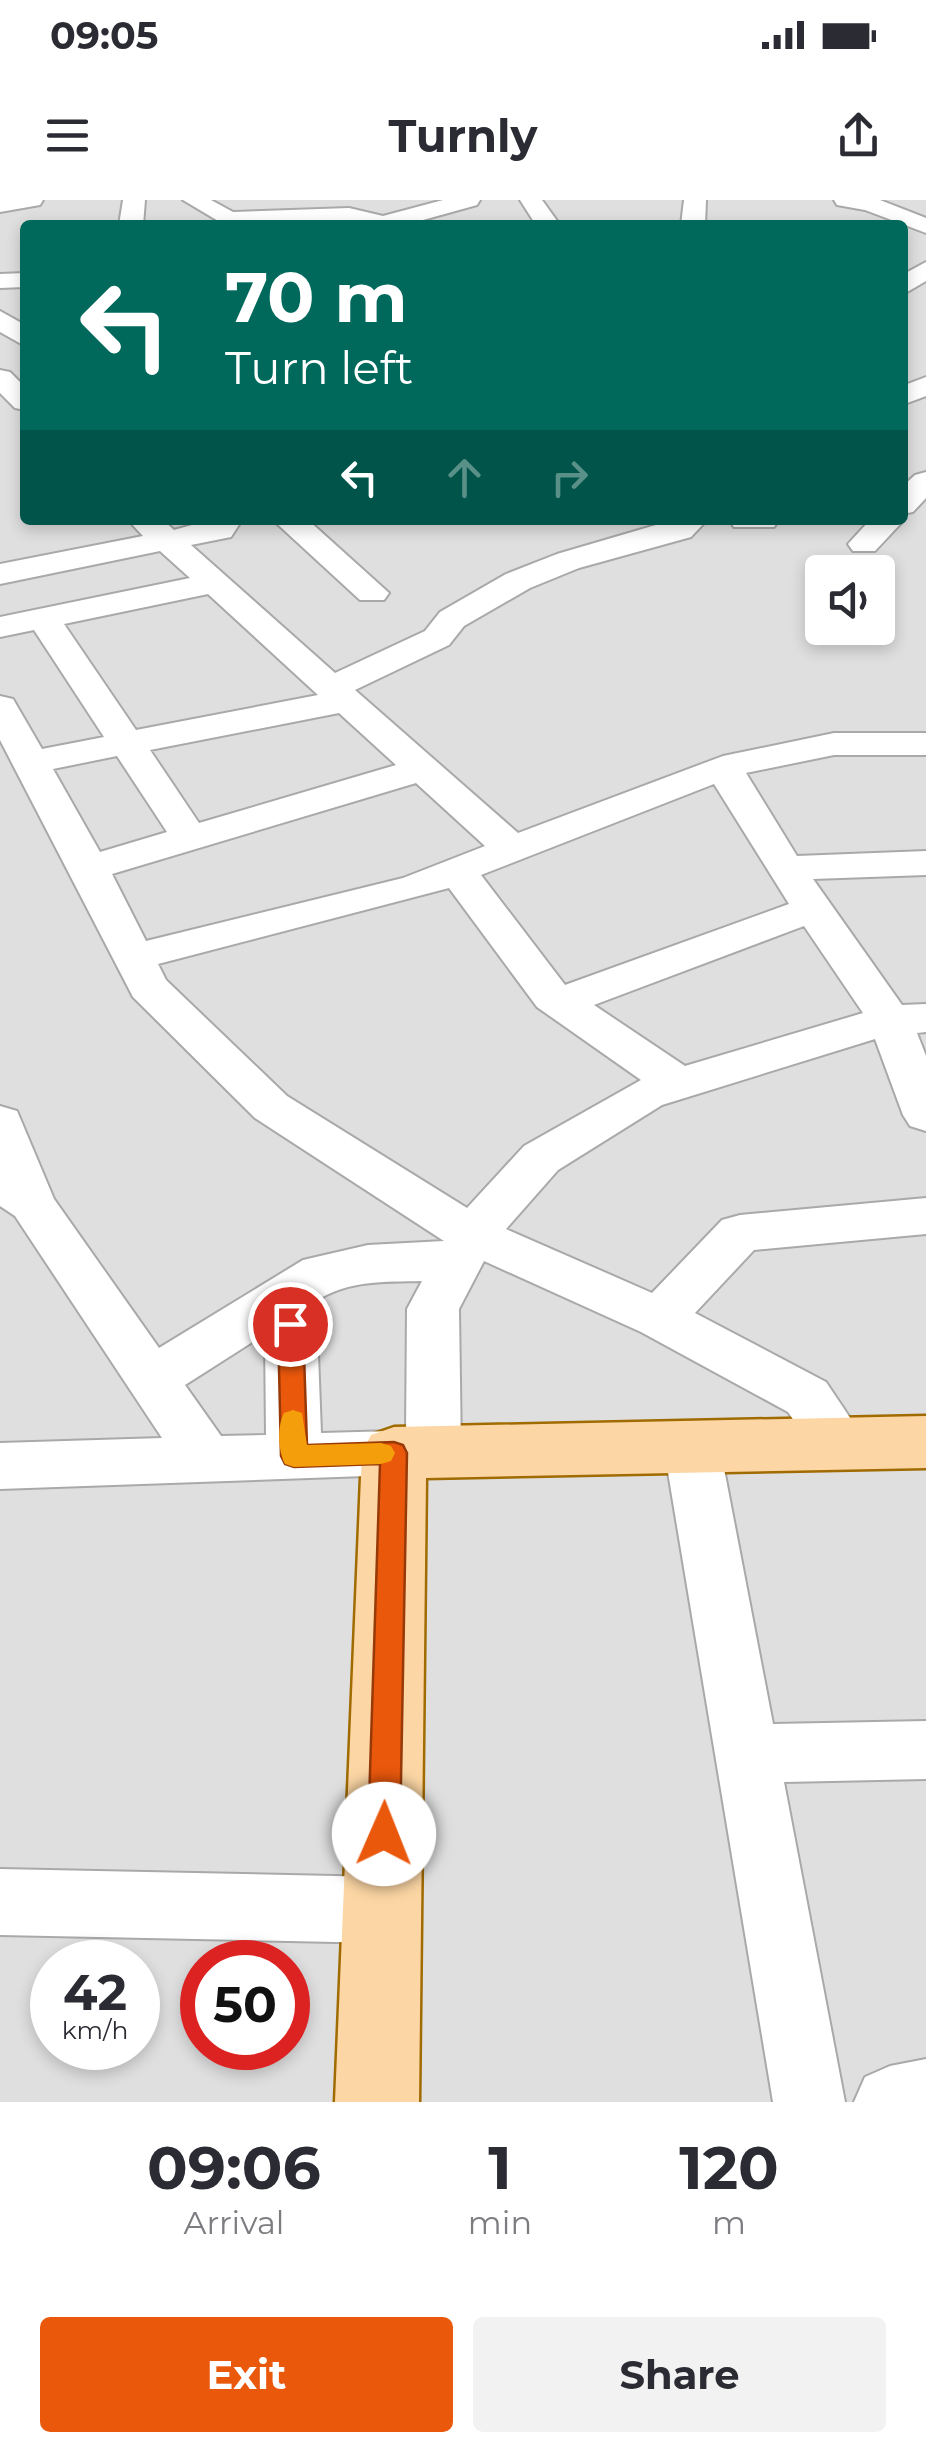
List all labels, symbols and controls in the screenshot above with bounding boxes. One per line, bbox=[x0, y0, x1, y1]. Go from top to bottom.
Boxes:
text: 09:05 bbox=[50, 12, 158, 59]
icon: menu bbox=[40, 108, 95, 163]
text: Turnly bbox=[389, 108, 537, 163]
icon: share bbox=[831, 108, 886, 163]
text: 70 m bbox=[225, 254, 408, 340]
icon: left bbox=[60, 260, 190, 390]
text: Turn left bbox=[225, 340, 413, 395]
icon: left bbox=[332, 450, 387, 505]
icon: ahead bbox=[437, 450, 492, 505]
icon: right bbox=[542, 450, 597, 505]
map controls bbox=[805, 555, 895, 645]
button: sound bbox=[805, 555, 895, 645]
pin bbox=[248, 1282, 333, 1367]
icon: arrive bbox=[263, 1297, 318, 1352]
position arrow bbox=[332, 1782, 436, 1886]
speed limit sign: 50 bbox=[180, 1940, 310, 2070]
text: 42 bbox=[63, 1962, 127, 2023]
text: km/h bbox=[62, 2015, 128, 2045]
text: 09:06 bbox=[147, 2131, 321, 2204]
text: 1 bbox=[488, 2131, 512, 2204]
text: 120 bbox=[679, 2131, 779, 2204]
text: Arrival bbox=[183, 2203, 284, 2242]
text: min bbox=[468, 2203, 532, 2242]
text: m bbox=[712, 2203, 746, 2242]
button: Exit bbox=[40, 2317, 453, 2432]
button: Share bbox=[473, 2317, 886, 2432]

